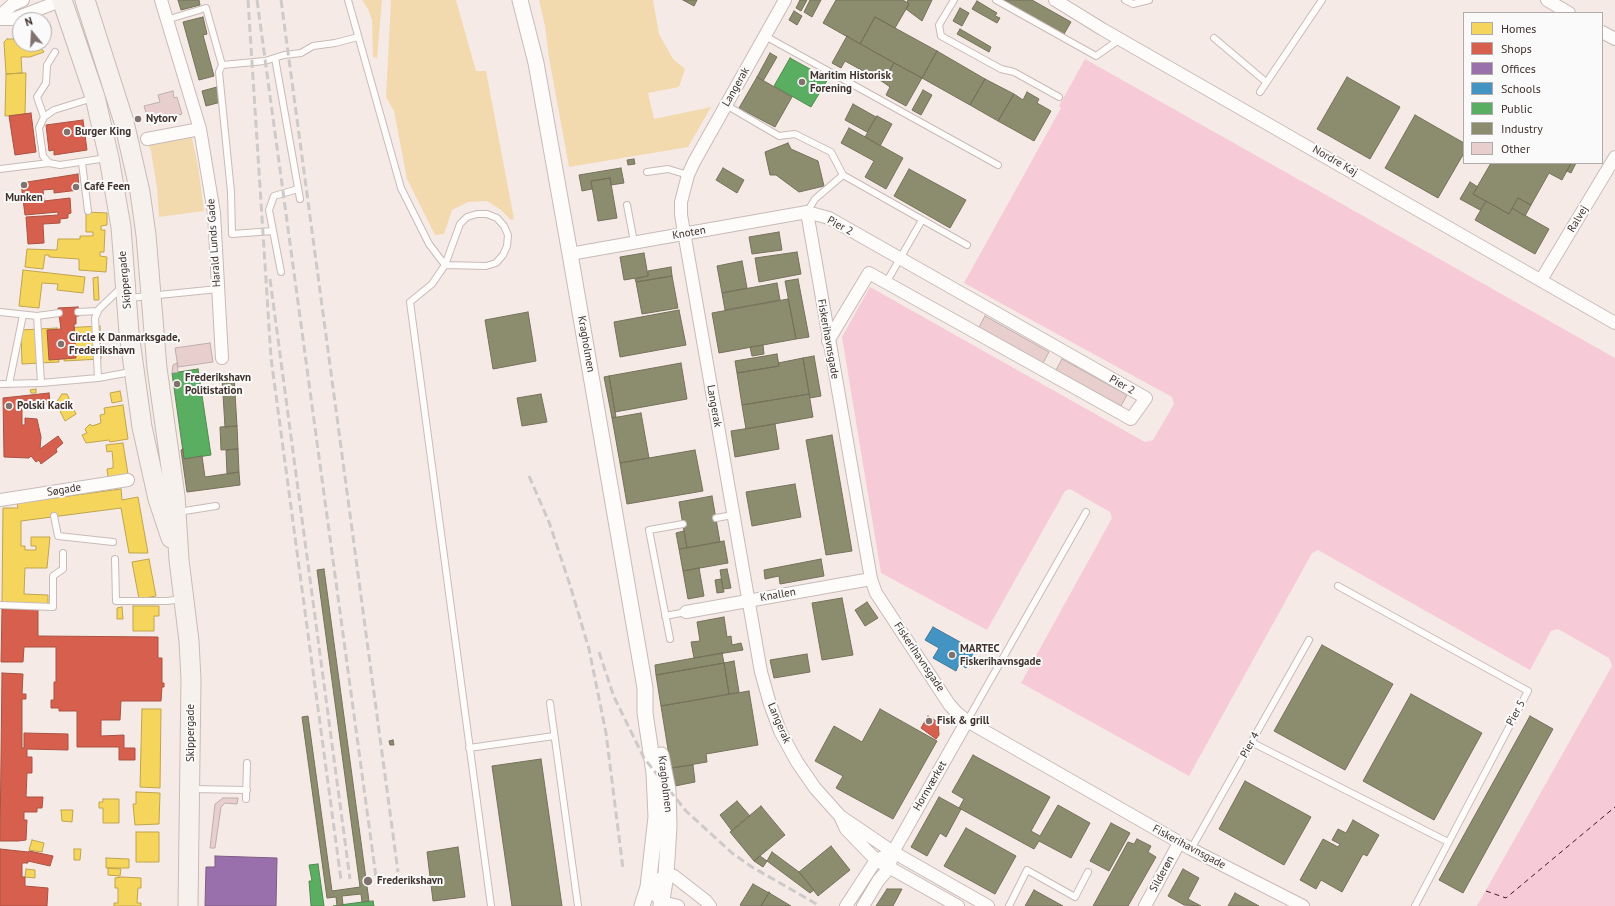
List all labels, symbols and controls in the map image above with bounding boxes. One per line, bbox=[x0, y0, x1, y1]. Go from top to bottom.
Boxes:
north arrow bbox=[12, 12, 52, 52]
legend bbox=[1463, 12, 1603, 164]
text: N bbox=[23, 14, 34, 29]
text: Homes bbox=[1501, 21, 1536, 36]
text: Shops bbox=[1501, 41, 1532, 56]
text: Offices bbox=[1501, 61, 1536, 76]
street label: Langerak bbox=[720, 65, 752, 109]
place label: Maritim Historisk Forening bbox=[810, 69, 891, 95]
marker: Maritim Historisk Forening bbox=[797, 77, 807, 87]
text: Schools bbox=[1501, 81, 1541, 96]
text: Public bbox=[1501, 101, 1532, 116]
place label: Nytorv bbox=[146, 112, 177, 126]
marker: Nytorv bbox=[133, 114, 143, 124]
text: Industry bbox=[1501, 121, 1543, 136]
place label: Burger King bbox=[75, 125, 131, 139]
marker: Burger King bbox=[62, 127, 72, 137]
text: Other bbox=[1501, 141, 1530, 156]
street label: Nordre Kaj bbox=[1310, 143, 1360, 179]
marker: Munken bbox=[19, 180, 29, 190]
place label: Café Feen bbox=[84, 180, 130, 194]
marker: Café Feen bbox=[71, 182, 81, 192]
place label: Munken bbox=[5, 191, 43, 205]
street label: Harald Lunds Gade bbox=[204, 198, 224, 288]
street label: Ralvej bbox=[1565, 203, 1591, 235]
street label: Pier 2 bbox=[825, 214, 855, 238]
street label: Knoten bbox=[671, 224, 707, 242]
street label: Skippergade bbox=[116, 250, 134, 310]
street label: Fiskerihavnsgade bbox=[814, 298, 842, 380]
street label: Kragholmen bbox=[575, 315, 597, 373]
place label: Circle K Danmarksgade, Frederikshavn bbox=[69, 331, 180, 357]
marker: Circle K Danmarksgade, Frederikshavn bbox=[56, 339, 66, 349]
place label: Frederikshavn Politistation bbox=[185, 371, 251, 397]
street label: Pier 2 bbox=[1107, 372, 1137, 398]
marker: Frederikshavn Politistation bbox=[172, 379, 182, 389]
street label: Langerak bbox=[704, 384, 724, 428]
place label: Polski Kacik bbox=[17, 399, 73, 413]
marker: Polski Kacik bbox=[4, 401, 14, 411]
street label: Søgade bbox=[46, 481, 82, 499]
street label: Knallen bbox=[759, 585, 797, 605]
street label: Fiskerihavnsgade bbox=[891, 620, 947, 694]
place label: MARTEC Fiskerihavnsgade bbox=[960, 642, 1041, 668]
marker: MARTEC Fiskerihavnsgade bbox=[947, 650, 957, 660]
street label: Pier 5 bbox=[1504, 698, 1528, 728]
street label: Langerak bbox=[765, 701, 793, 745]
street label: Skippergade bbox=[184, 704, 198, 762]
place label: Fisk & grill bbox=[937, 714, 989, 728]
marker: Fisk & grill bbox=[924, 716, 934, 726]
street label: Pier 4 bbox=[1238, 730, 1262, 760]
street label: Kragholmen bbox=[655, 755, 675, 813]
street label: Hornværket bbox=[910, 759, 950, 813]
street label: Fiskerihavnsgade bbox=[1150, 822, 1228, 872]
street label: Silderøn bbox=[1147, 854, 1177, 894]
place label: Frederikshavn bbox=[377, 874, 443, 888]
marker: Frederikshavn bbox=[362, 875, 374, 887]

